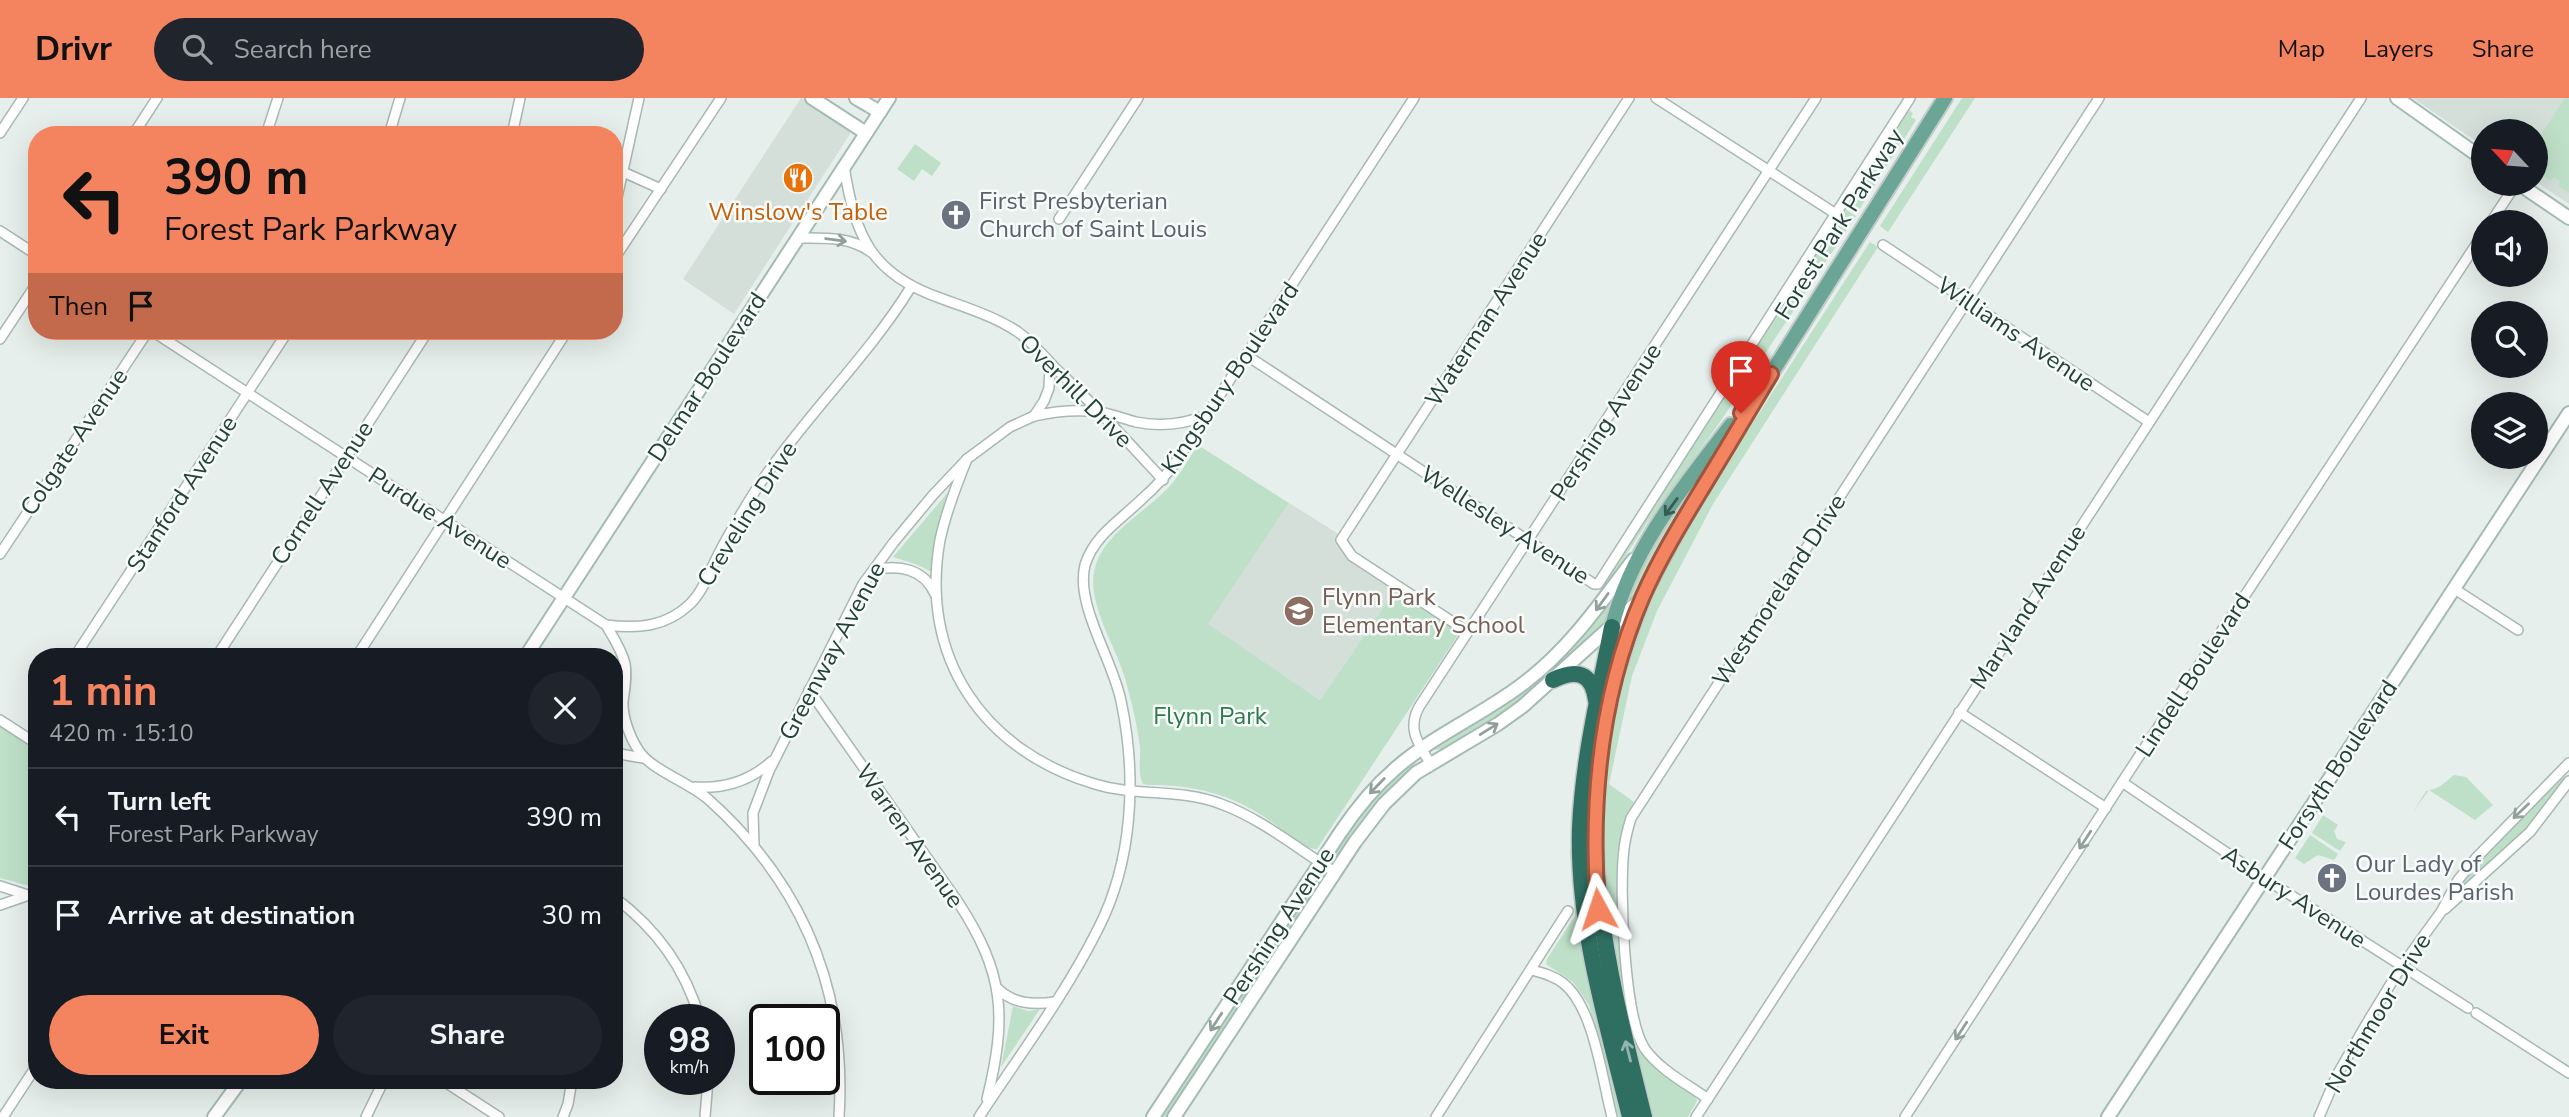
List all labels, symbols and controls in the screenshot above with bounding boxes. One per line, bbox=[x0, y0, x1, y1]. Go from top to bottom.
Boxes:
search box bbox=[154, 18, 644, 81]
text: Drivr bbox=[35, 27, 112, 72]
icon: search bbox=[178, 30, 216, 68]
text: Search here bbox=[234, 32, 372, 67]
text: Map bbox=[2278, 33, 2325, 65]
text: Layers bbox=[2363, 33, 2434, 65]
text: Share bbox=[2472, 33, 2534, 65]
north arrow bbox=[2471, 119, 2548, 196]
map controls bbox=[2471, 119, 2548, 469]
street label: Forest Park Parkway bbox=[1767, 122, 1911, 326]
text: 390 m bbox=[164, 144, 308, 211]
icon: left bbox=[49, 154, 140, 245]
restaurant icon: Winslow's Table bbox=[781, 161, 815, 195]
place label: First Presbyterian Church of Saint Louis bbox=[979, 185, 1207, 245]
place label: Winslow's Table bbox=[708, 196, 888, 228]
church icon: First Presbyterian Church of Saint Louis bbox=[939, 198, 973, 232]
text: Forest Park Parkway bbox=[164, 208, 457, 251]
button: sound bbox=[2471, 210, 2548, 287]
street label: Waterman Avenue bbox=[1418, 226, 1554, 412]
one-way arrow bbox=[825, 233, 847, 246]
street label: Williams Avenue bbox=[1931, 269, 2101, 399]
street label: Kingsbury Boulevard bbox=[1154, 276, 1306, 480]
street label: Delmar Boulevard bbox=[640, 286, 774, 468]
icon: arrive bbox=[122, 287, 160, 325]
text: Then bbox=[49, 289, 108, 324]
button: search bbox=[2471, 301, 2548, 378]
street label: Overhill Drive bbox=[1012, 327, 1140, 455]
street label: Pershing Avenue bbox=[1543, 337, 1669, 507]
pin bbox=[1711, 341, 1771, 413]
icon: arrive bbox=[1722, 352, 1760, 390]
street label: Colgate Avenue bbox=[13, 362, 135, 522]
button: layers bbox=[2471, 392, 2548, 469]
street label: Stanford Avenue bbox=[119, 409, 245, 579]
street label: Cornell Avenue bbox=[263, 415, 381, 571]
street label: Creveling Drive bbox=[690, 435, 804, 593]
street label: Wellesley Avenue bbox=[1414, 458, 1596, 592]
street label: Purdue Avenue bbox=[362, 460, 518, 576]
street label: Westmoreland Drive bbox=[1705, 488, 1853, 692]
one-way arrow bbox=[1664, 497, 1678, 516]
street label: Maryland Avenue bbox=[1963, 519, 2093, 695]
street label: Greenway Avenue bbox=[771, 556, 893, 746]
place label: Flynn Park Elementary School bbox=[1322, 581, 1525, 641]
street label: Lindell Boulevard bbox=[2128, 587, 2258, 763]
one-way arrow bbox=[1595, 592, 1609, 611]
school or university icon: Flynn Park Elementary School bbox=[1282, 594, 1316, 628]
text: 1 min bbox=[49, 663, 158, 720]
button: close bbox=[528, 671, 602, 745]
street label: Forsyth Boulevard bbox=[2271, 674, 2405, 856]
park label: Flynn Park bbox=[1153, 700, 1268, 732]
text: 420 m · 15:10 bbox=[49, 718, 194, 749]
one-way arrow bbox=[1479, 721, 1499, 735]
street label: Warren Avenue bbox=[848, 758, 972, 914]
one-way arrow bbox=[1368, 778, 1385, 795]
text: Turn left bbox=[108, 784, 211, 819]
icon: left bbox=[49, 798, 87, 836]
text: 390 m bbox=[526, 800, 602, 835]
one-way arrow bbox=[2513, 803, 2530, 820]
text: Forest Park Parkway bbox=[108, 819, 319, 850]
one-way arrow bbox=[2078, 830, 2092, 849]
street label: Asbury Avenue bbox=[2216, 838, 2372, 956]
street label: Pershing Avenue bbox=[1216, 841, 1342, 1011]
place label: Our Lady of Lourdes Parish bbox=[2355, 848, 2514, 908]
church icon: Our Lady of Lourdes Parish bbox=[2315, 861, 2349, 895]
position arrow bbox=[1561, 872, 1635, 946]
icon: arrive bbox=[49, 896, 87, 934]
text: Arrive at destination bbox=[108, 898, 355, 933]
text: 30 m bbox=[542, 898, 602, 933]
street label: Northmoor Drive bbox=[2318, 927, 2438, 1099]
button: Exit bbox=[49, 995, 319, 1075]
button: Share bbox=[333, 995, 602, 1075]
speed limit sign: 100 bbox=[749, 1004, 840, 1095]
one-way arrow bbox=[1209, 1012, 1223, 1032]
text: 98 bbox=[668, 1017, 711, 1064]
one-way arrow bbox=[1954, 1020, 1968, 1040]
one-way arrow bbox=[1620, 1040, 1634, 1063]
text: km/h bbox=[670, 1055, 709, 1079]

